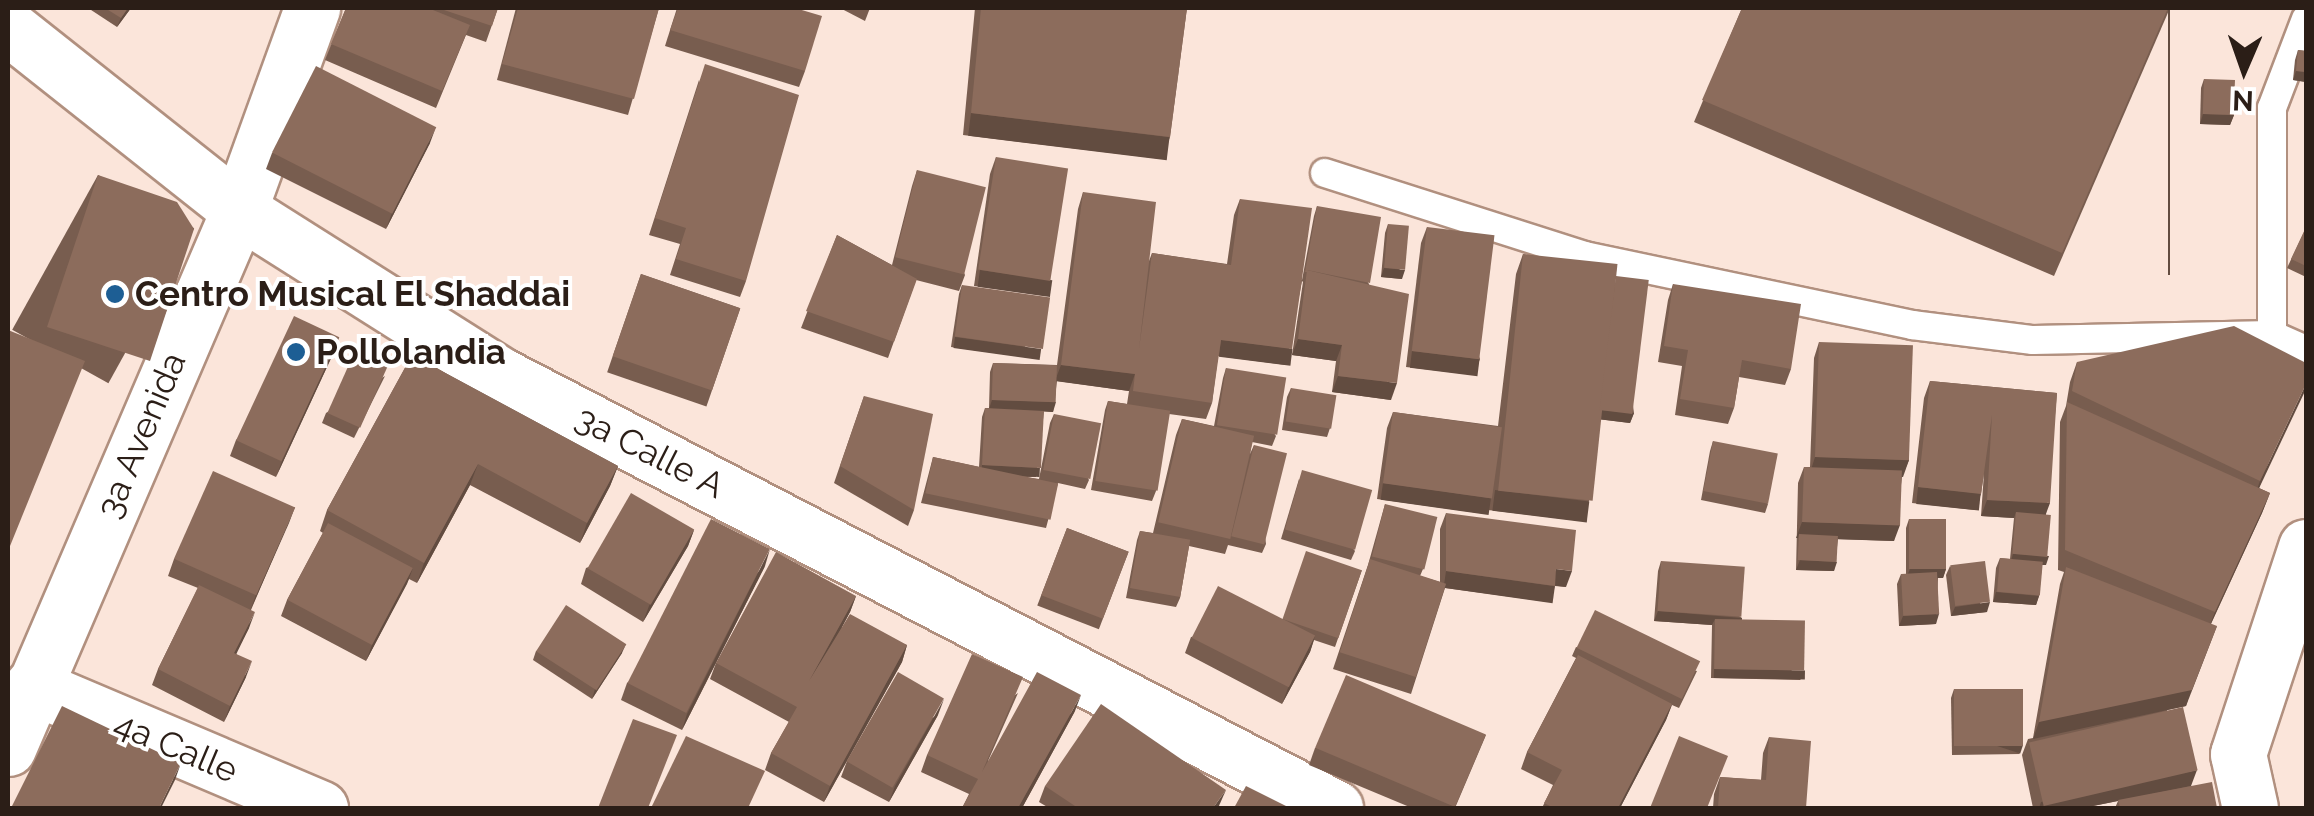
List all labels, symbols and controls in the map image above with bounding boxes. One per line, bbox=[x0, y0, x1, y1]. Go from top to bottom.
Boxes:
north arrow bbox=[2194, 20, 2294, 120]
text: N bbox=[2232, 84, 2254, 117]
place label: Centro Musical El Shaddai bbox=[135, 273, 572, 315]
marker: Centro Musical El Shaddai bbox=[104, 283, 126, 305]
place label: Pollolandia bbox=[316, 331, 506, 373]
marker: Pollolandia bbox=[285, 341, 307, 363]
street label: 3a Avenida bbox=[87, 345, 195, 525]
street label: 3a Calle A bbox=[568, 397, 732, 507]
street label: 4a Calle bbox=[108, 702, 244, 792]

